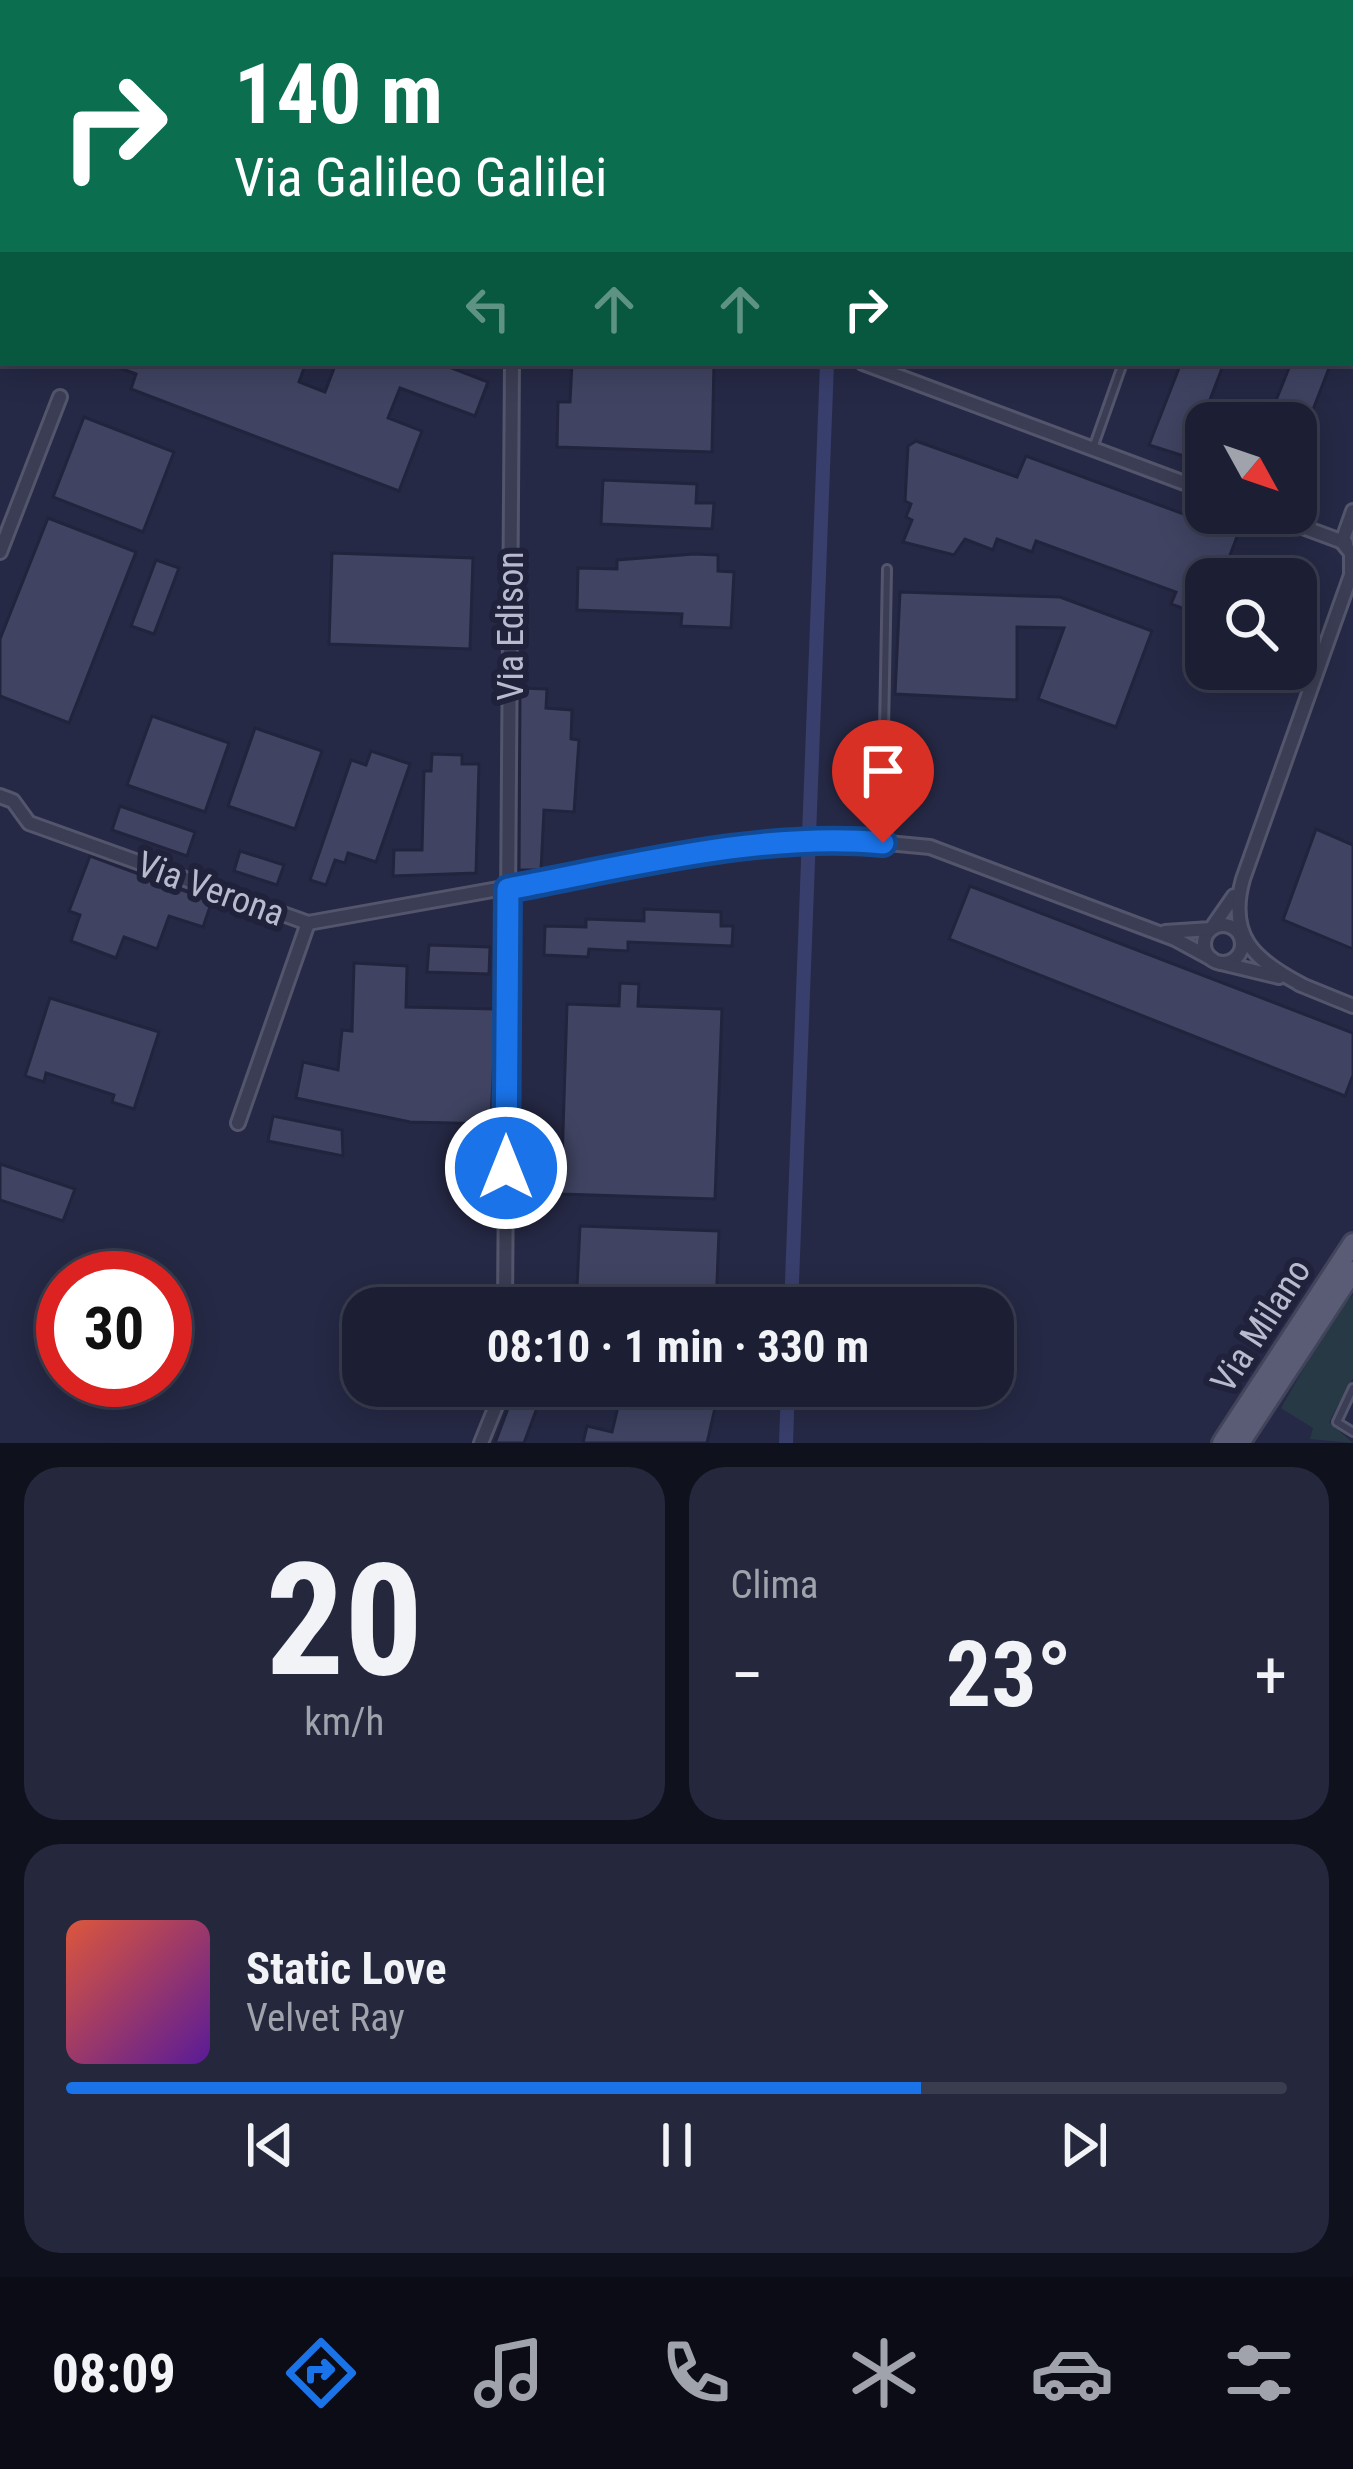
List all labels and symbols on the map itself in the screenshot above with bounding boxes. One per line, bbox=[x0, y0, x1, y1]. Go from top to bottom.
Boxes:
north arrow bbox=[1185, 402, 1317, 534]
street label: Via Edison bbox=[490, 551, 532, 701]
pin bbox=[832, 720, 934, 843]
street label: Via Verona bbox=[131, 843, 290, 935]
position arrow bbox=[443, 1105, 569, 1231]
speed limit sign: 30 bbox=[36, 1251, 192, 1407]
street label: Via Milano bbox=[1202, 1251, 1319, 1400]

